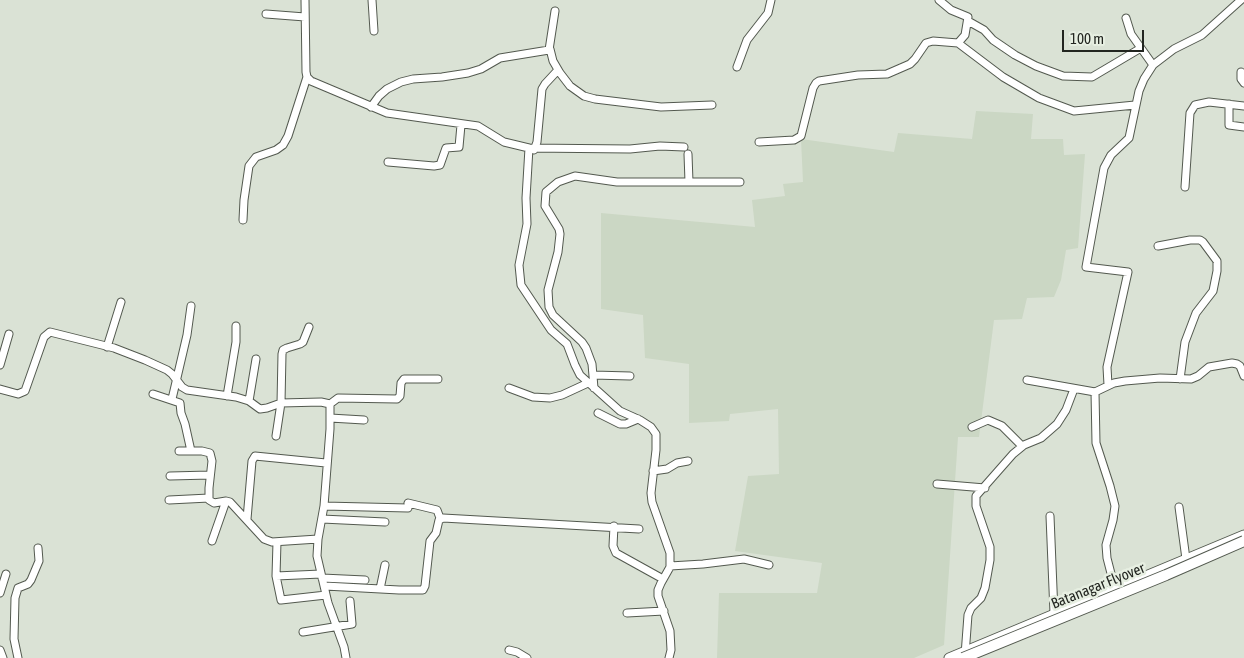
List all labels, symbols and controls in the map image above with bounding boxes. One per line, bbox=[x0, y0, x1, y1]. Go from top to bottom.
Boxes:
scale bar bbox=[1064, 20, 1146, 52]
text: 100 m bbox=[1070, 30, 1104, 47]
street label: Batanagar Flyover bbox=[1049, 559, 1147, 613]

